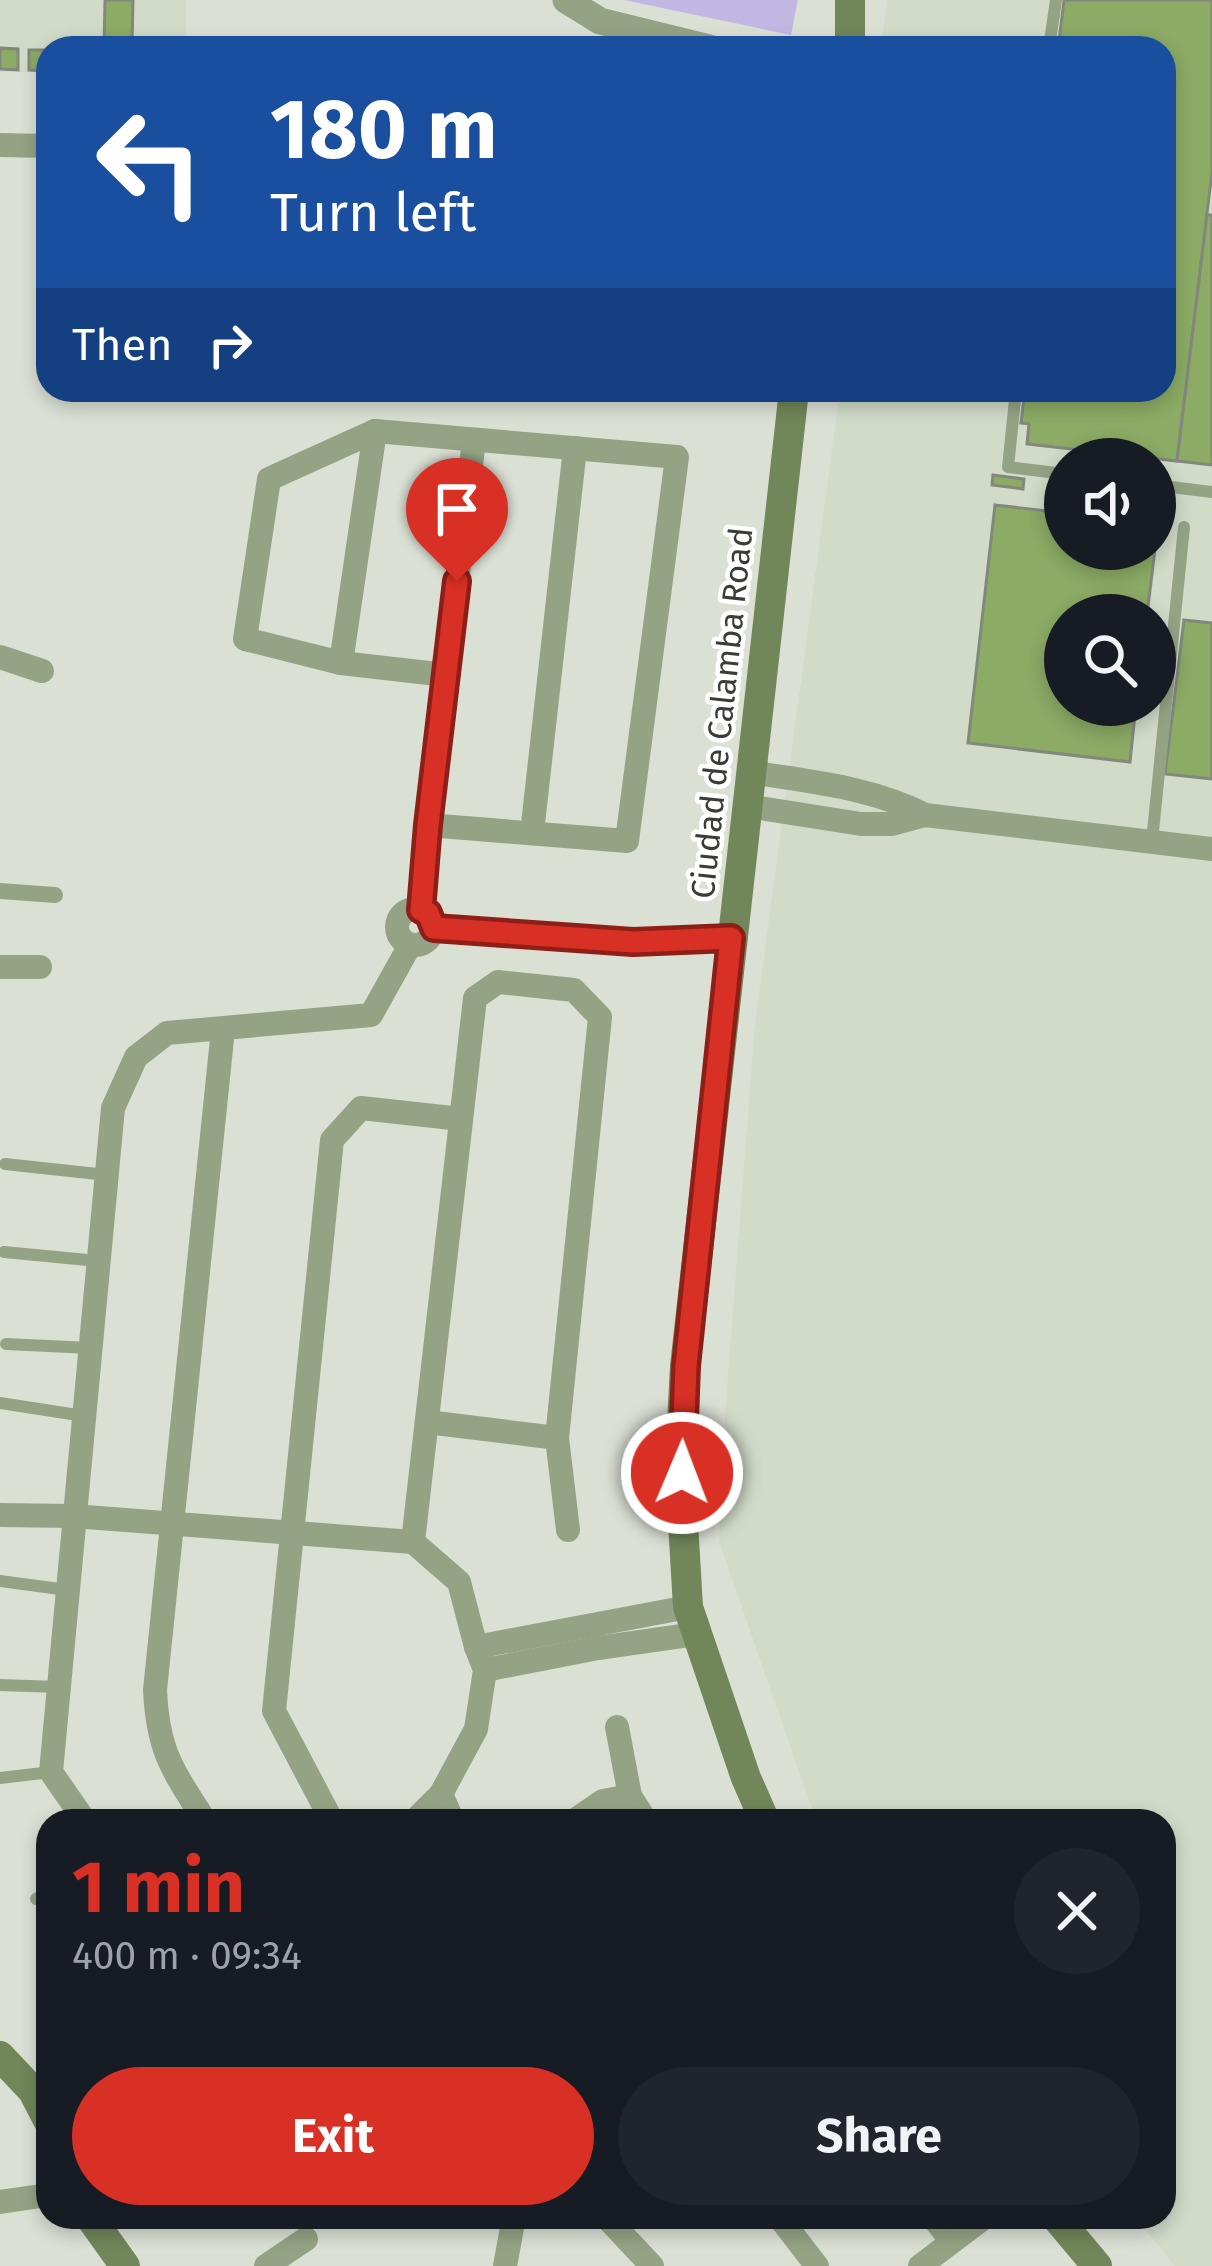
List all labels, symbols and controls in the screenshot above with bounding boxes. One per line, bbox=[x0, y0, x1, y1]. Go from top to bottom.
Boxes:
text: 180 m bbox=[270, 79, 498, 180]
icon: left bbox=[72, 84, 228, 240]
text: Turn left bbox=[270, 181, 477, 245]
icon: right bbox=[197, 312, 263, 378]
text: Then bbox=[72, 318, 173, 372]
map controls bbox=[1044, 438, 1176, 726]
button: sound bbox=[1044, 438, 1176, 570]
pin bbox=[406, 458, 508, 581]
icon: arrive bbox=[424, 476, 490, 542]
street label: Ciudad de Calamba Road bbox=[683, 525, 761, 901]
button: search bbox=[1044, 594, 1176, 726]
position arrow bbox=[619, 1410, 745, 1536]
text: 1 min bbox=[72, 1845, 245, 1931]
button: close bbox=[1014, 1848, 1140, 1974]
text: 400 m · 09:34 bbox=[72, 1933, 302, 1979]
button: Exit bbox=[72, 2067, 594, 2205]
button: Share bbox=[618, 2067, 1140, 2205]

